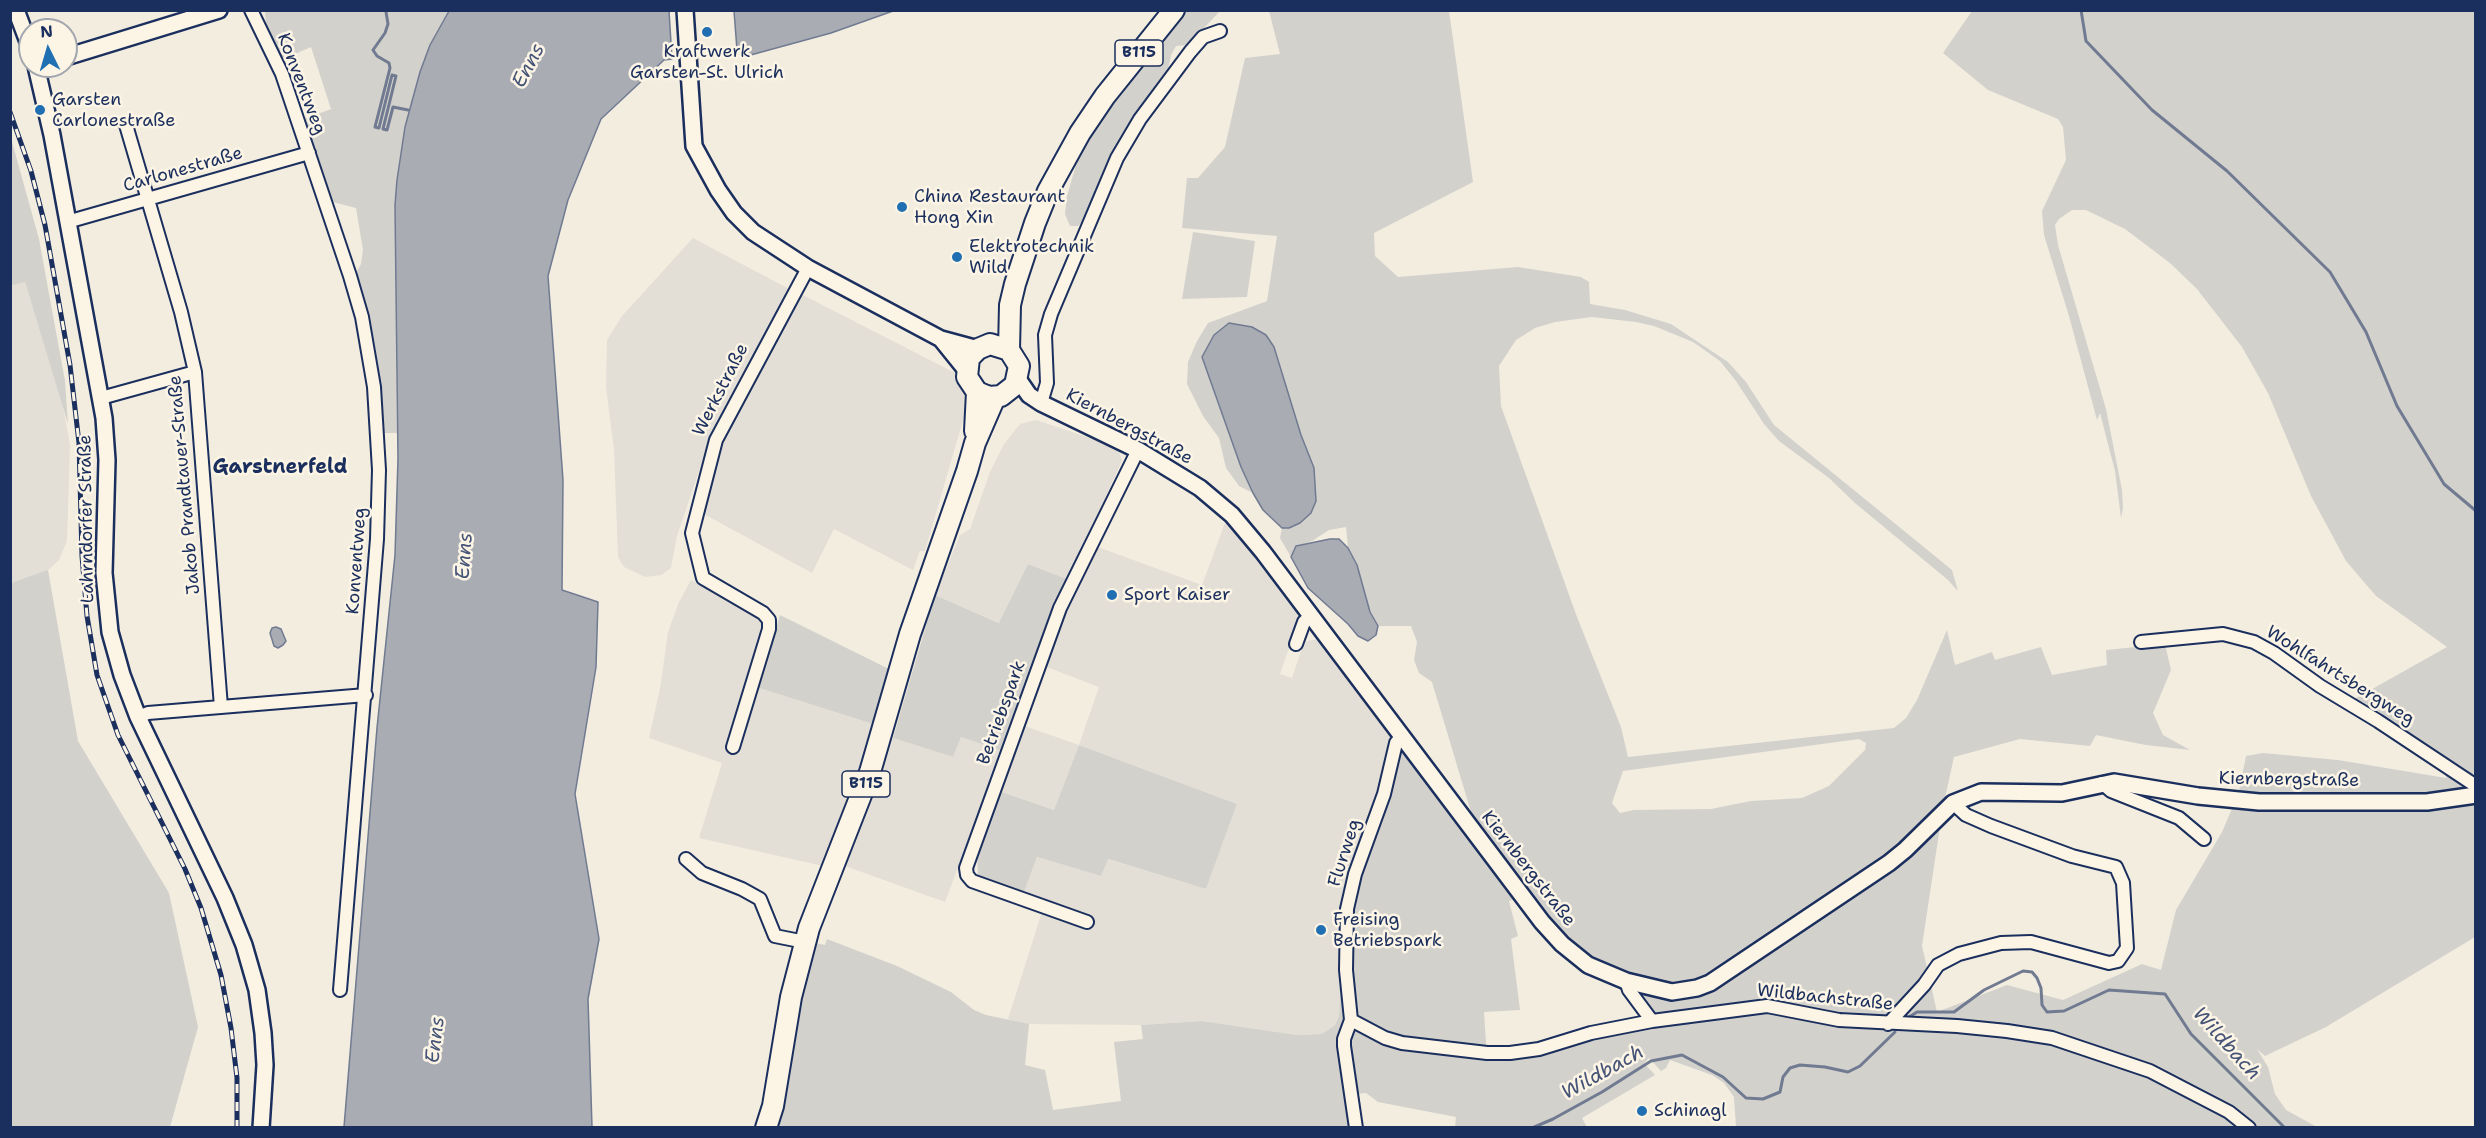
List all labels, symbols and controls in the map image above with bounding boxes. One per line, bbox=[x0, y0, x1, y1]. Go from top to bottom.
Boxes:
north arrow bbox=[18, 18, 78, 78]
text: N bbox=[39, 21, 54, 43]
marker: Kraftwerk Garsten-St. Ulrich bbox=[700, 25, 714, 39]
street label: Konventweg bbox=[272, 30, 330, 138]
water label: Enns bbox=[507, 40, 551, 92]
road number: B115 bbox=[1115, 40, 1163, 66]
place label: Kraftwerk Garsten-St. Ulrich bbox=[630, 41, 784, 84]
place label: Garsten Carlonestraße bbox=[52, 89, 175, 132]
marker: Garsten Carlonestraße bbox=[33, 103, 47, 117]
street label: Carlonestraße bbox=[121, 143, 245, 197]
place label: China Restaurant Hong Xin bbox=[914, 186, 1065, 228]
marker: China Restaurant Hong Xin bbox=[895, 200, 909, 214]
place label: Elektrotechnik Wild bbox=[969, 236, 1094, 278]
marker: Elektrotechnik Wild bbox=[950, 250, 964, 264]
street label: Werkstraße bbox=[688, 340, 754, 440]
street label: Jakob Prandtauer-Straße bbox=[165, 374, 205, 596]
street label: Kiernbergstraße bbox=[1062, 384, 1196, 470]
street label: Lahrndorfer Straße bbox=[75, 434, 99, 604]
district label: Garstnerfeld bbox=[212, 456, 348, 480]
street label: Konventweg bbox=[342, 507, 372, 615]
water label: Enns bbox=[451, 532, 479, 580]
place label: Sport Kaiser bbox=[1124, 584, 1230, 606]
marker: Sport Kaiser bbox=[1105, 588, 1119, 602]
street label: Wohlfahrtsbergweg bbox=[2262, 622, 2418, 730]
street label: Betriebspark bbox=[973, 658, 1031, 768]
street label: Kiernbergstraße bbox=[2219, 768, 2359, 792]
road number: B115 bbox=[842, 771, 890, 797]
street label: Kiernbergstraße bbox=[1476, 807, 1580, 931]
street label: Flurweg bbox=[1324, 816, 1366, 890]
place label: Freising Betriebspark bbox=[1333, 909, 1442, 952]
marker: Freising Betriebspark bbox=[1314, 923, 1328, 937]
street label: Wildbachstraße bbox=[1756, 980, 1894, 1016]
water label: Wildbach bbox=[2187, 1002, 2265, 1086]
water label: Enns bbox=[421, 1015, 451, 1065]
water label: Wildbach bbox=[1558, 1041, 1648, 1105]
place label: Schinagl bbox=[1654, 1100, 1727, 1122]
marker: Schinagl bbox=[1635, 1104, 1649, 1118]

